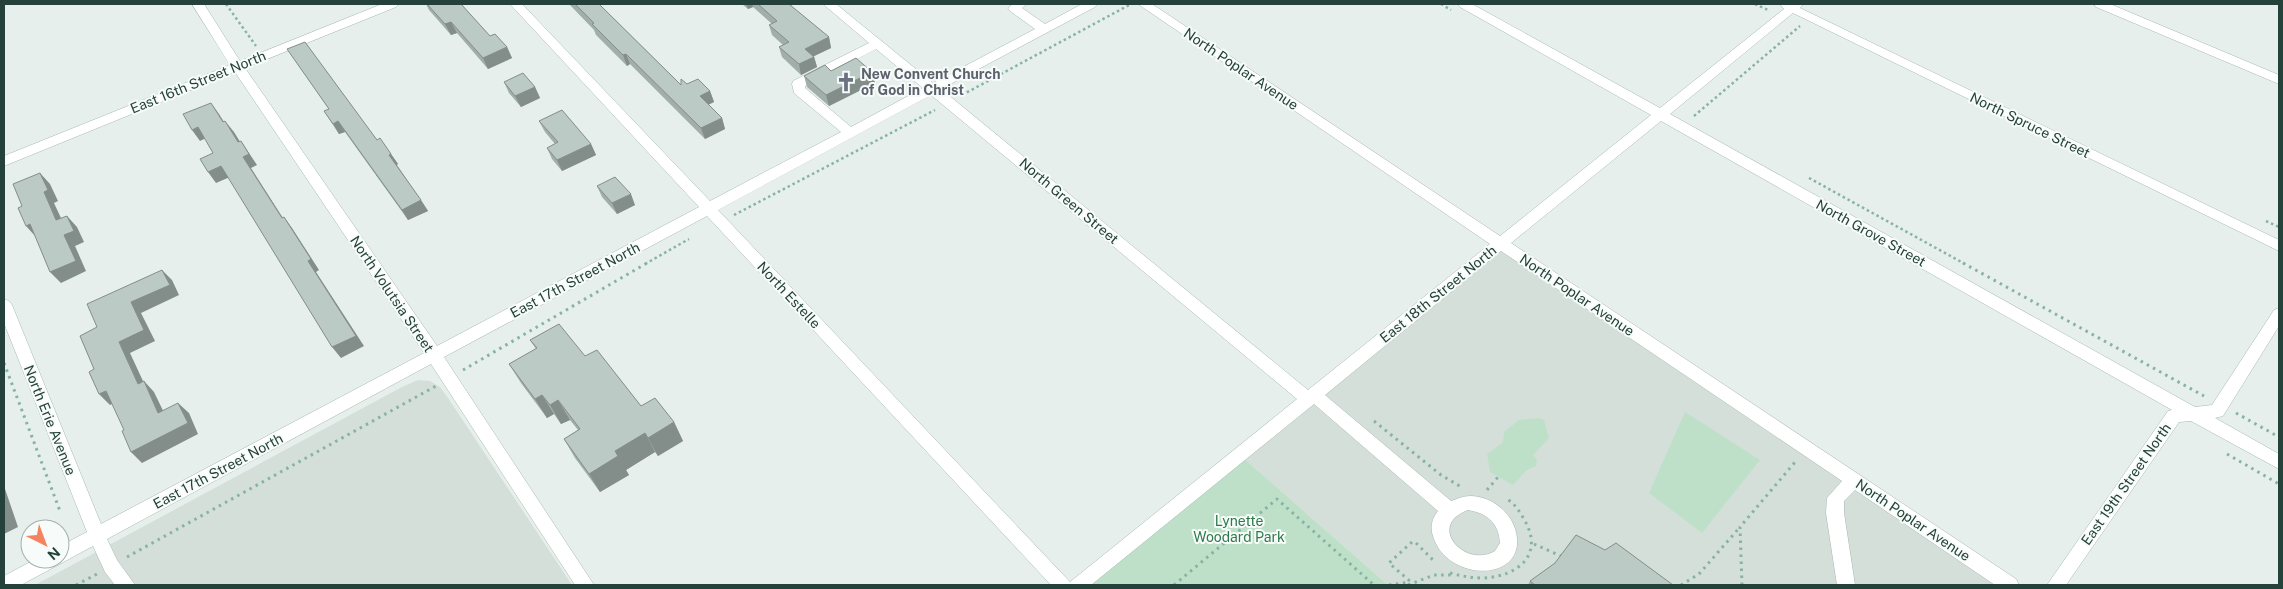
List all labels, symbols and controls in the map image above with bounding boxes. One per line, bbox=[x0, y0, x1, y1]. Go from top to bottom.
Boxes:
street label: North Poplar Avenue bbox=[1181, 25, 1301, 113]
street label: East 16th Street North bbox=[128, 47, 268, 117]
place label: New Convent Church of God in Christ bbox=[861, 66, 1000, 98]
church icon: New Convent Church of God in Christ bbox=[835, 71, 857, 93]
street label: North Spruce Street bbox=[1967, 89, 2093, 161]
street label: North Green Street bbox=[1016, 155, 1122, 247]
street label: North Grove Street bbox=[1813, 196, 1929, 270]
street label: North Volutsia Street bbox=[347, 233, 437, 355]
street label: East 17th Street North bbox=[507, 239, 643, 321]
street label: East 18th Street North bbox=[1377, 242, 1499, 346]
street label: North Poplar Avenue bbox=[1517, 251, 1637, 339]
street label: North Estelle bbox=[754, 258, 824, 332]
street label: North Erie Avenue bbox=[21, 363, 79, 477]
street label: East 19th Street North bbox=[2078, 420, 2174, 548]
street label: East 17th Street North bbox=[150, 430, 286, 512]
street label: North Poplar Avenue bbox=[1853, 476, 1973, 564]
park label: Lynette Woodard Park bbox=[1193, 513, 1285, 545]
north arrow bbox=[20, 519, 70, 569]
text: N bbox=[44, 544, 63, 563]

